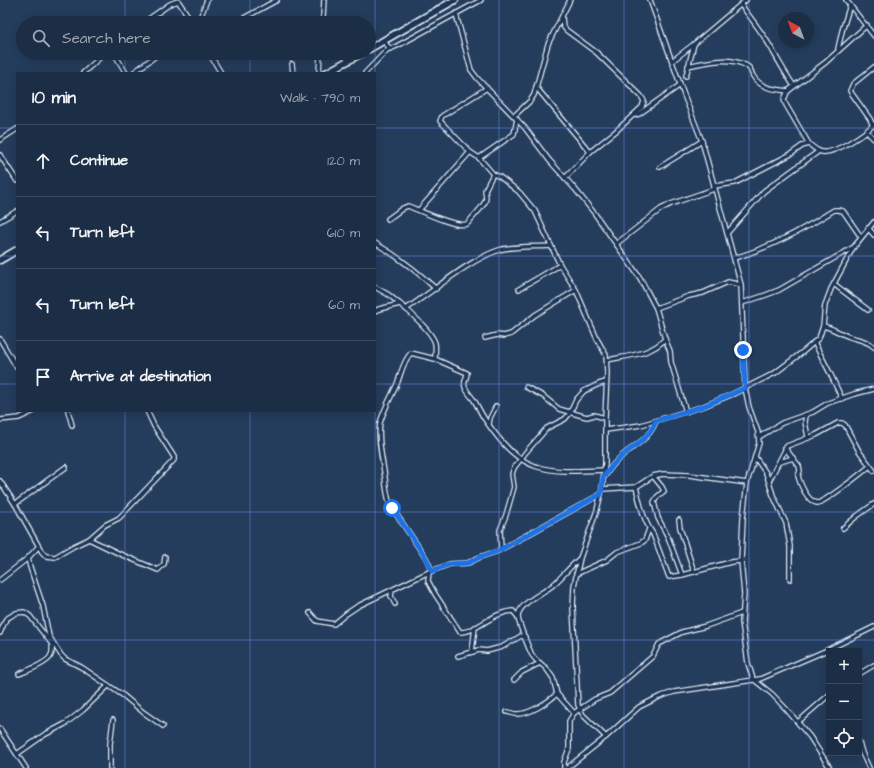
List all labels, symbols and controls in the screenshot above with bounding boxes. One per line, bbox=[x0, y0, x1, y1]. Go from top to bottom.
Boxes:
north arrow bbox=[778, 12, 814, 48]
search box bbox=[16, 16, 376, 60]
icon: search bbox=[30, 27, 52, 49]
text: Search here bbox=[62, 28, 151, 49]
text: 10 min bbox=[32, 86, 76, 110]
text: Walk · 790 m bbox=[280, 89, 360, 107]
icon: ahead bbox=[32, 150, 54, 172]
text: Continue bbox=[70, 150, 128, 171]
text: 120 m bbox=[327, 152, 360, 170]
icon: left bbox=[32, 222, 54, 244]
text: Turn left bbox=[70, 222, 134, 243]
text: 610 m bbox=[327, 224, 360, 242]
icon: left bbox=[32, 294, 54, 316]
text: Turn left bbox=[70, 294, 134, 315]
text: 60 m bbox=[328, 296, 360, 314]
route end bbox=[734, 341, 752, 359]
icon: arrive bbox=[32, 366, 54, 388]
text: Arrive at destination bbox=[70, 366, 211, 387]
route start bbox=[383, 499, 401, 517]
map controls bbox=[826, 648, 862, 756]
button: + bbox=[826, 648, 862, 684]
button: − bbox=[826, 684, 862, 720]
button: locate bbox=[826, 720, 862, 756]

